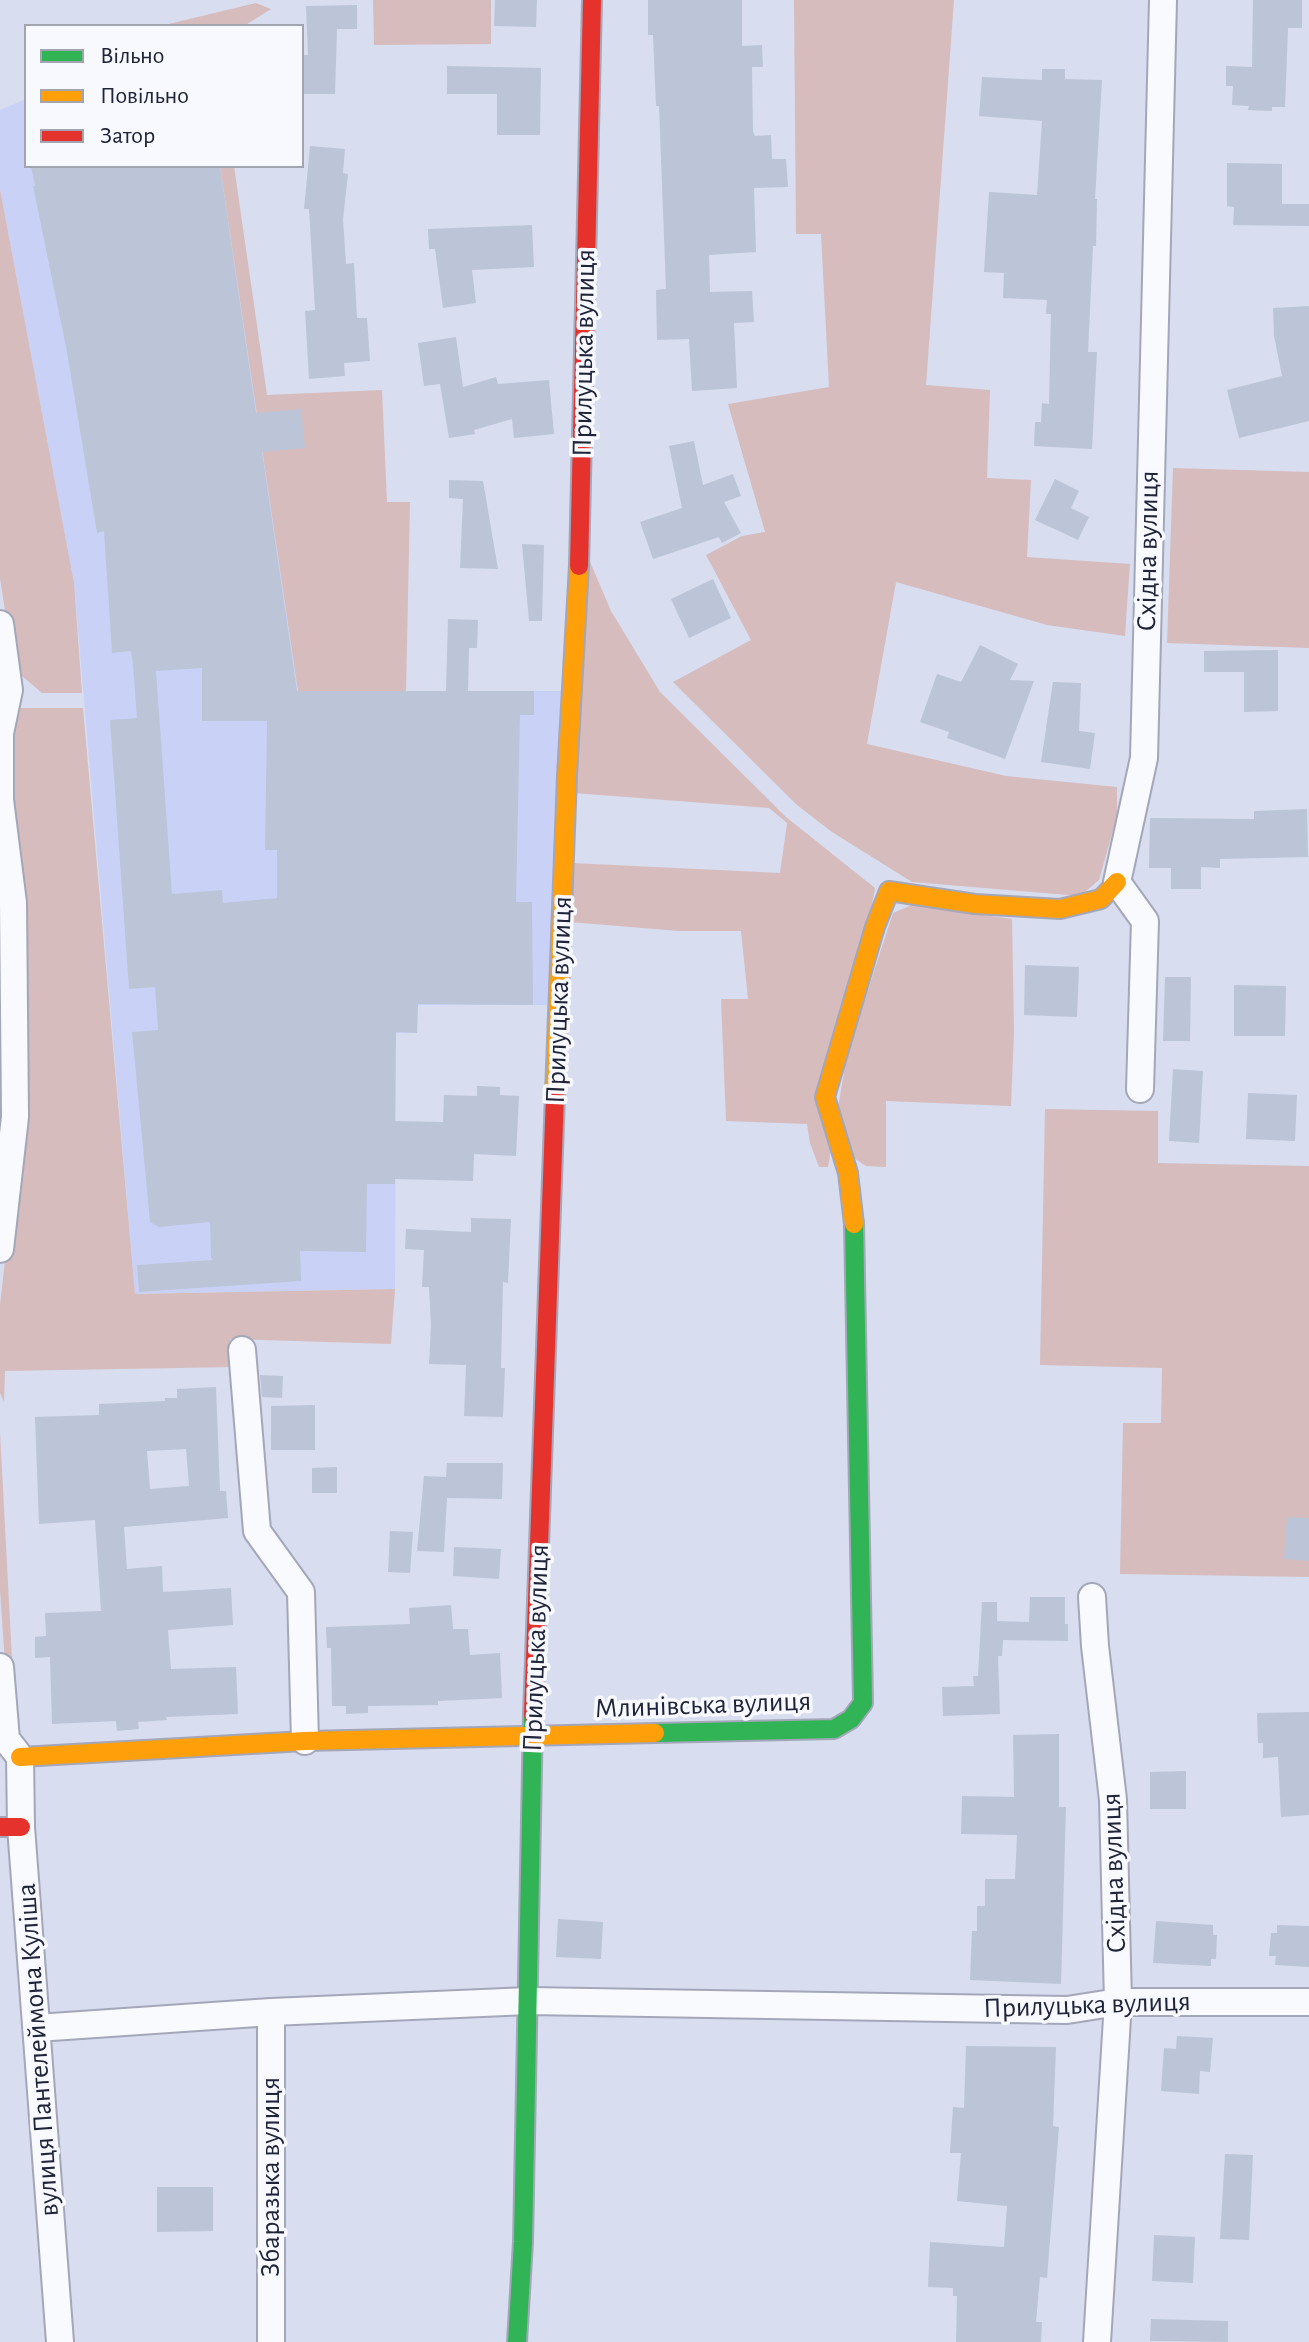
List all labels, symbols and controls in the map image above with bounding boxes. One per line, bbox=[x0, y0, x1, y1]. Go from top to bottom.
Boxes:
legend bbox=[24, 24, 304, 168]
text: Вільно bbox=[100, 44, 165, 68]
text: Повільно bbox=[100, 84, 189, 108]
text: Затор bbox=[100, 124, 155, 148]
street label: Прилуцька вулиця bbox=[565, 249, 603, 457]
street label: Східна вулиця bbox=[1130, 470, 1166, 632]
street label: Прилуцька вулиця bbox=[539, 896, 579, 1104]
street label: Прилуцька вулиця bbox=[516, 1544, 556, 1752]
street label: Млинівська вулиця bbox=[594, 1684, 812, 1726]
street label: Східна вулиця bbox=[1094, 1792, 1134, 1954]
street label: вулиця Пантелеймона Куліша bbox=[10, 1882, 66, 2218]
street label: Прилуцька вулиця bbox=[983, 1985, 1191, 2025]
street label: Збаразька вулиця bbox=[254, 2077, 288, 2277]

